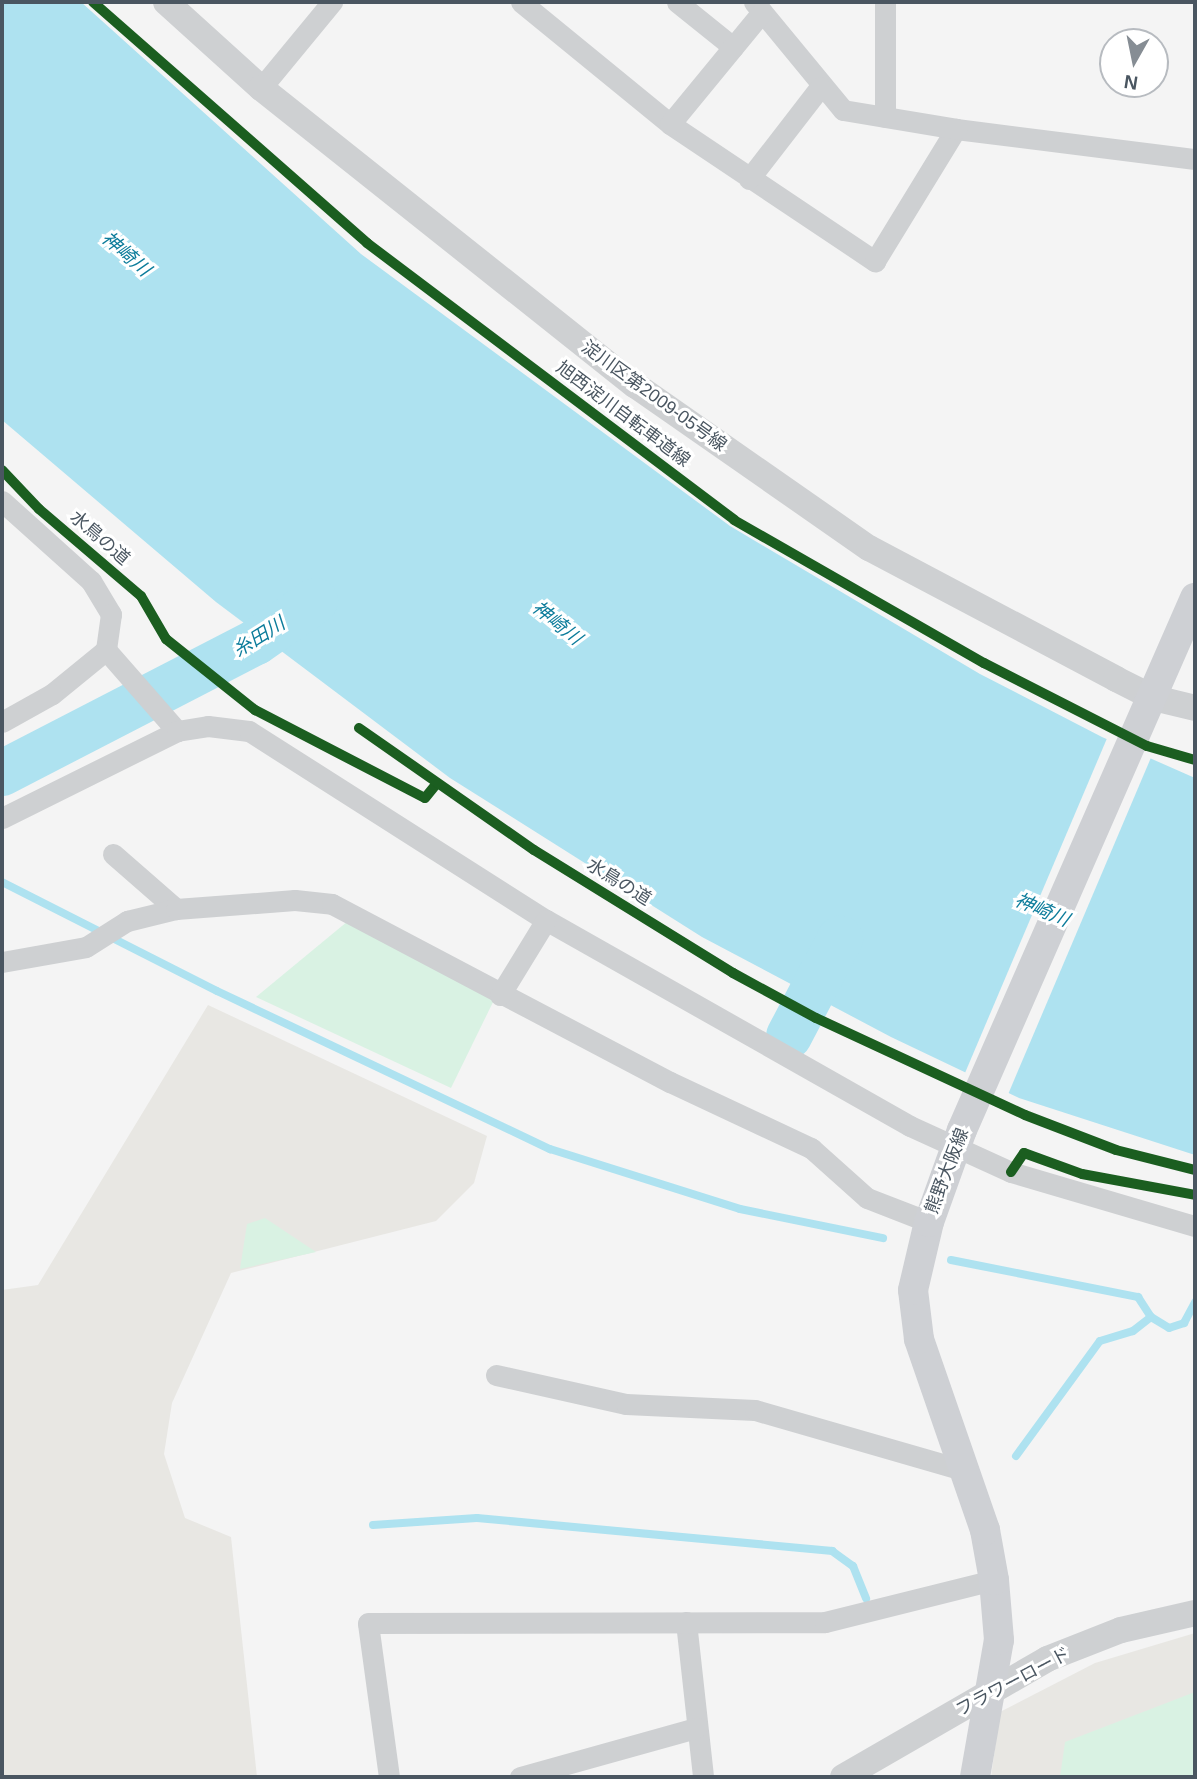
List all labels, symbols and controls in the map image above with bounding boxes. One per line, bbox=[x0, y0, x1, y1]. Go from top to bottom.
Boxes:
north arrow bbox=[1099, 28, 1169, 98]
text: N bbox=[1123, 71, 1139, 94]
water label: 神崎川 bbox=[97, 227, 155, 281]
street label: 淀川区第2009-05号線 bbox=[577, 336, 731, 456]
street label: 旭西淀川自転車道線 bbox=[552, 357, 694, 471]
street label: 水鳥の道 bbox=[66, 506, 134, 570]
water label: 神崎川 bbox=[528, 596, 586, 650]
water label: 糸田川 bbox=[229, 612, 289, 662]
street label: 水鳥の道 bbox=[583, 854, 655, 910]
water label: 神崎川 bbox=[1011, 888, 1073, 932]
street label: 熊野大阪線 bbox=[921, 1125, 973, 1217]
street label: フラワーロード bbox=[952, 1643, 1074, 1721]

